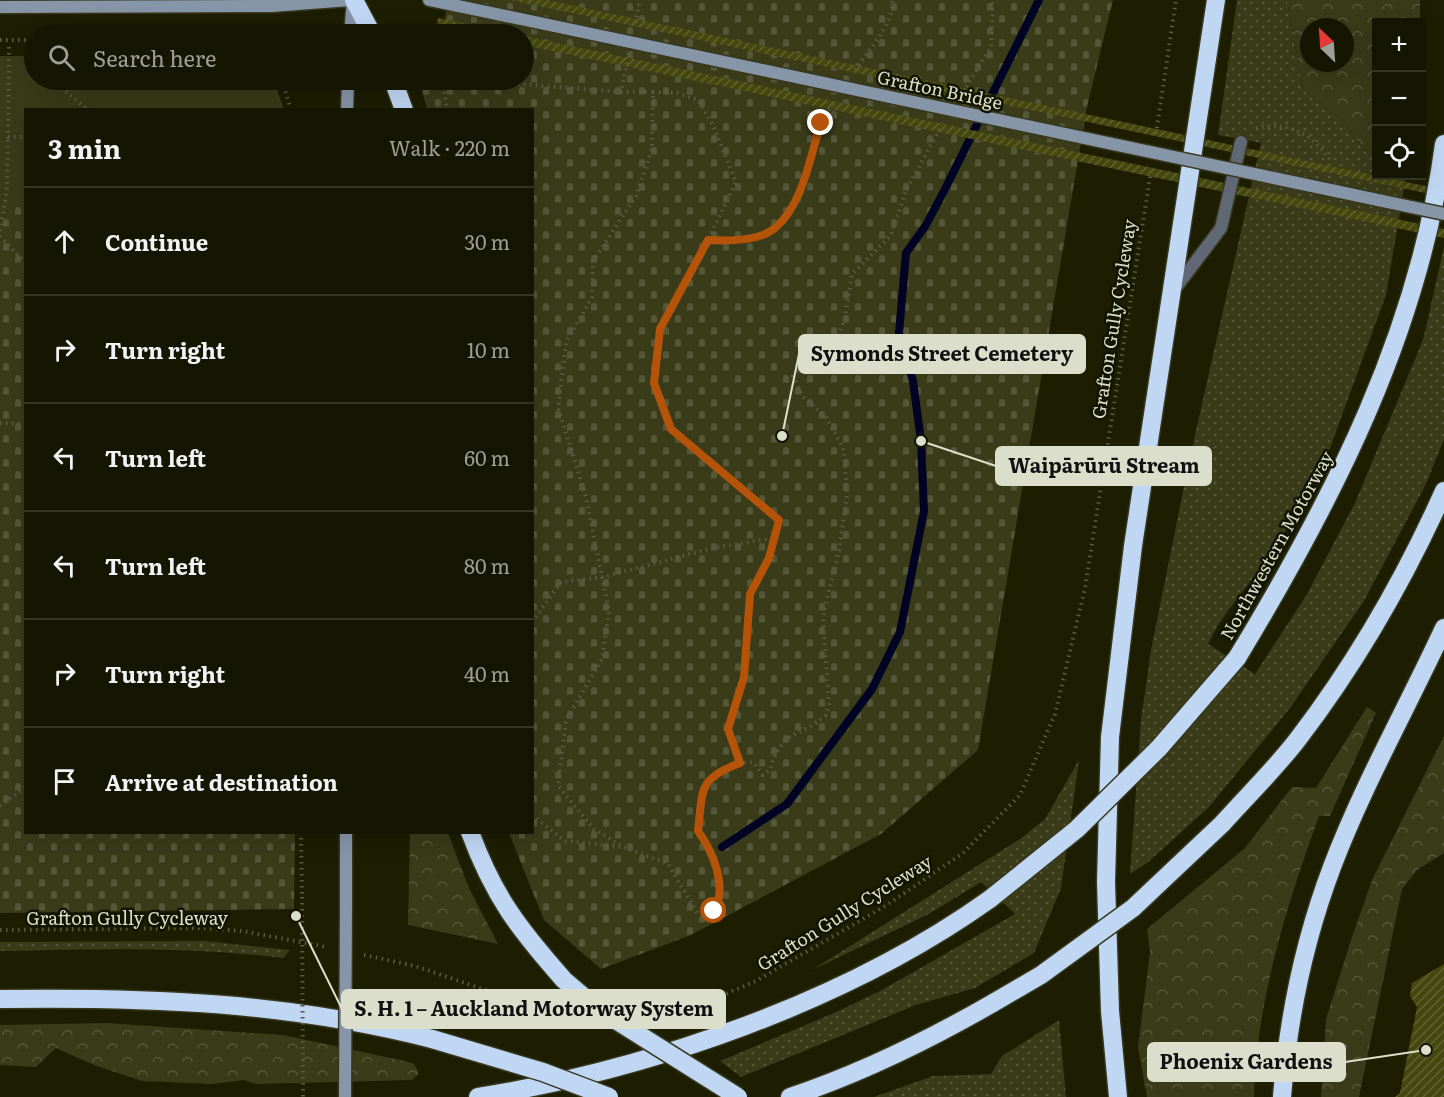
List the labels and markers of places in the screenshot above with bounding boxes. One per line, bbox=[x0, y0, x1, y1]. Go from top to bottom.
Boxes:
callout: Symonds Street Cemetery bbox=[799, 335, 1085, 373]
callout: Waipārūrū Stream bbox=[996, 447, 1211, 485]
callout: S. H. 1 – Auckland Motorway System bbox=[342, 990, 725, 1028]
callout: Phoenix Gardens bbox=[1148, 1043, 1345, 1081]

